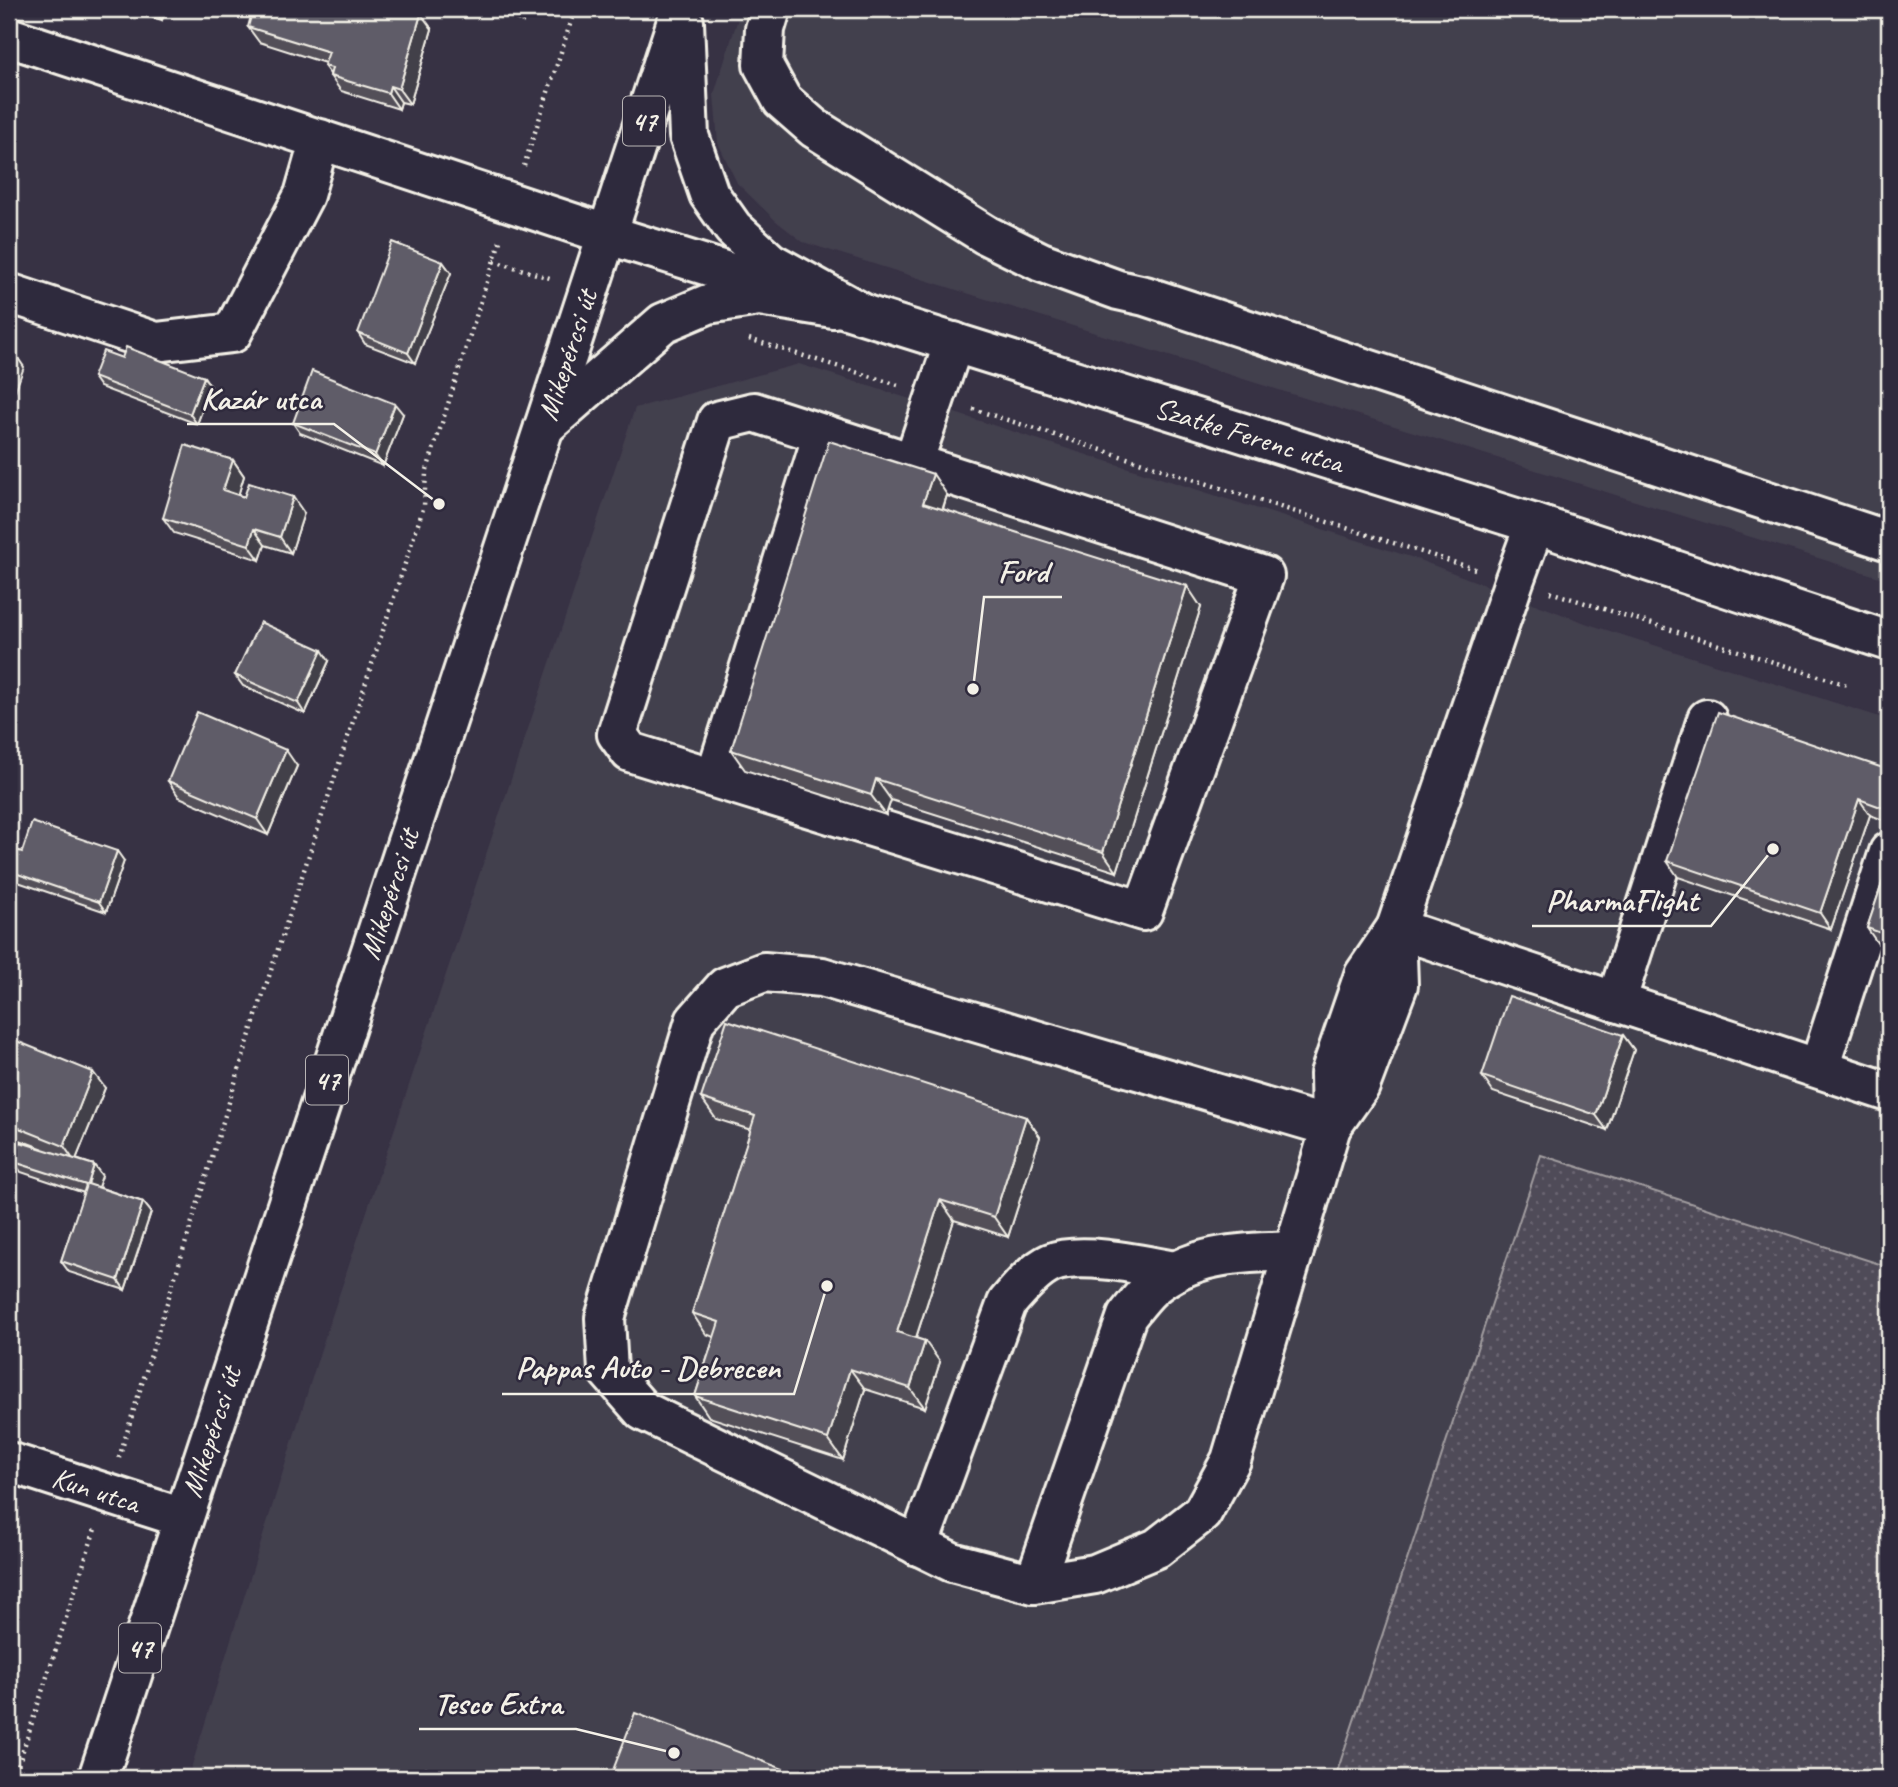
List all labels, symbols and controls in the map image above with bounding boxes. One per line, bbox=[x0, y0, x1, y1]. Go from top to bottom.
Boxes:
road number: 47 bbox=[623, 96, 665, 146]
street label: Mikepércsi út bbox=[528, 282, 607, 425]
callout: Kazár utca bbox=[187, 371, 334, 424]
text: Kazár utca bbox=[201, 378, 324, 419]
street label: Szatke Ferenc utca bbox=[1150, 388, 1351, 483]
callout: Ford bbox=[984, 544, 1062, 597]
text: Ford bbox=[998, 551, 1053, 592]
street label: Mikepércsi út bbox=[350, 821, 429, 964]
callout: PharmaFlight bbox=[1532, 873, 1711, 926]
text: PharmaFlight bbox=[1546, 880, 1701, 921]
road number: 47 bbox=[306, 1056, 348, 1104]
callout: Pappas Auto - Debrecen bbox=[502, 1341, 794, 1394]
text: Pappas Auto - Debrecen bbox=[516, 1347, 781, 1388]
street label: Mikepércsi út bbox=[172, 1359, 251, 1502]
street label: Kun utca bbox=[48, 1458, 147, 1523]
road number: 47 bbox=[119, 1624, 161, 1672]
callout: Tesco Extra bbox=[419, 1676, 576, 1729]
text: Tesco Extra bbox=[434, 1683, 565, 1724]

